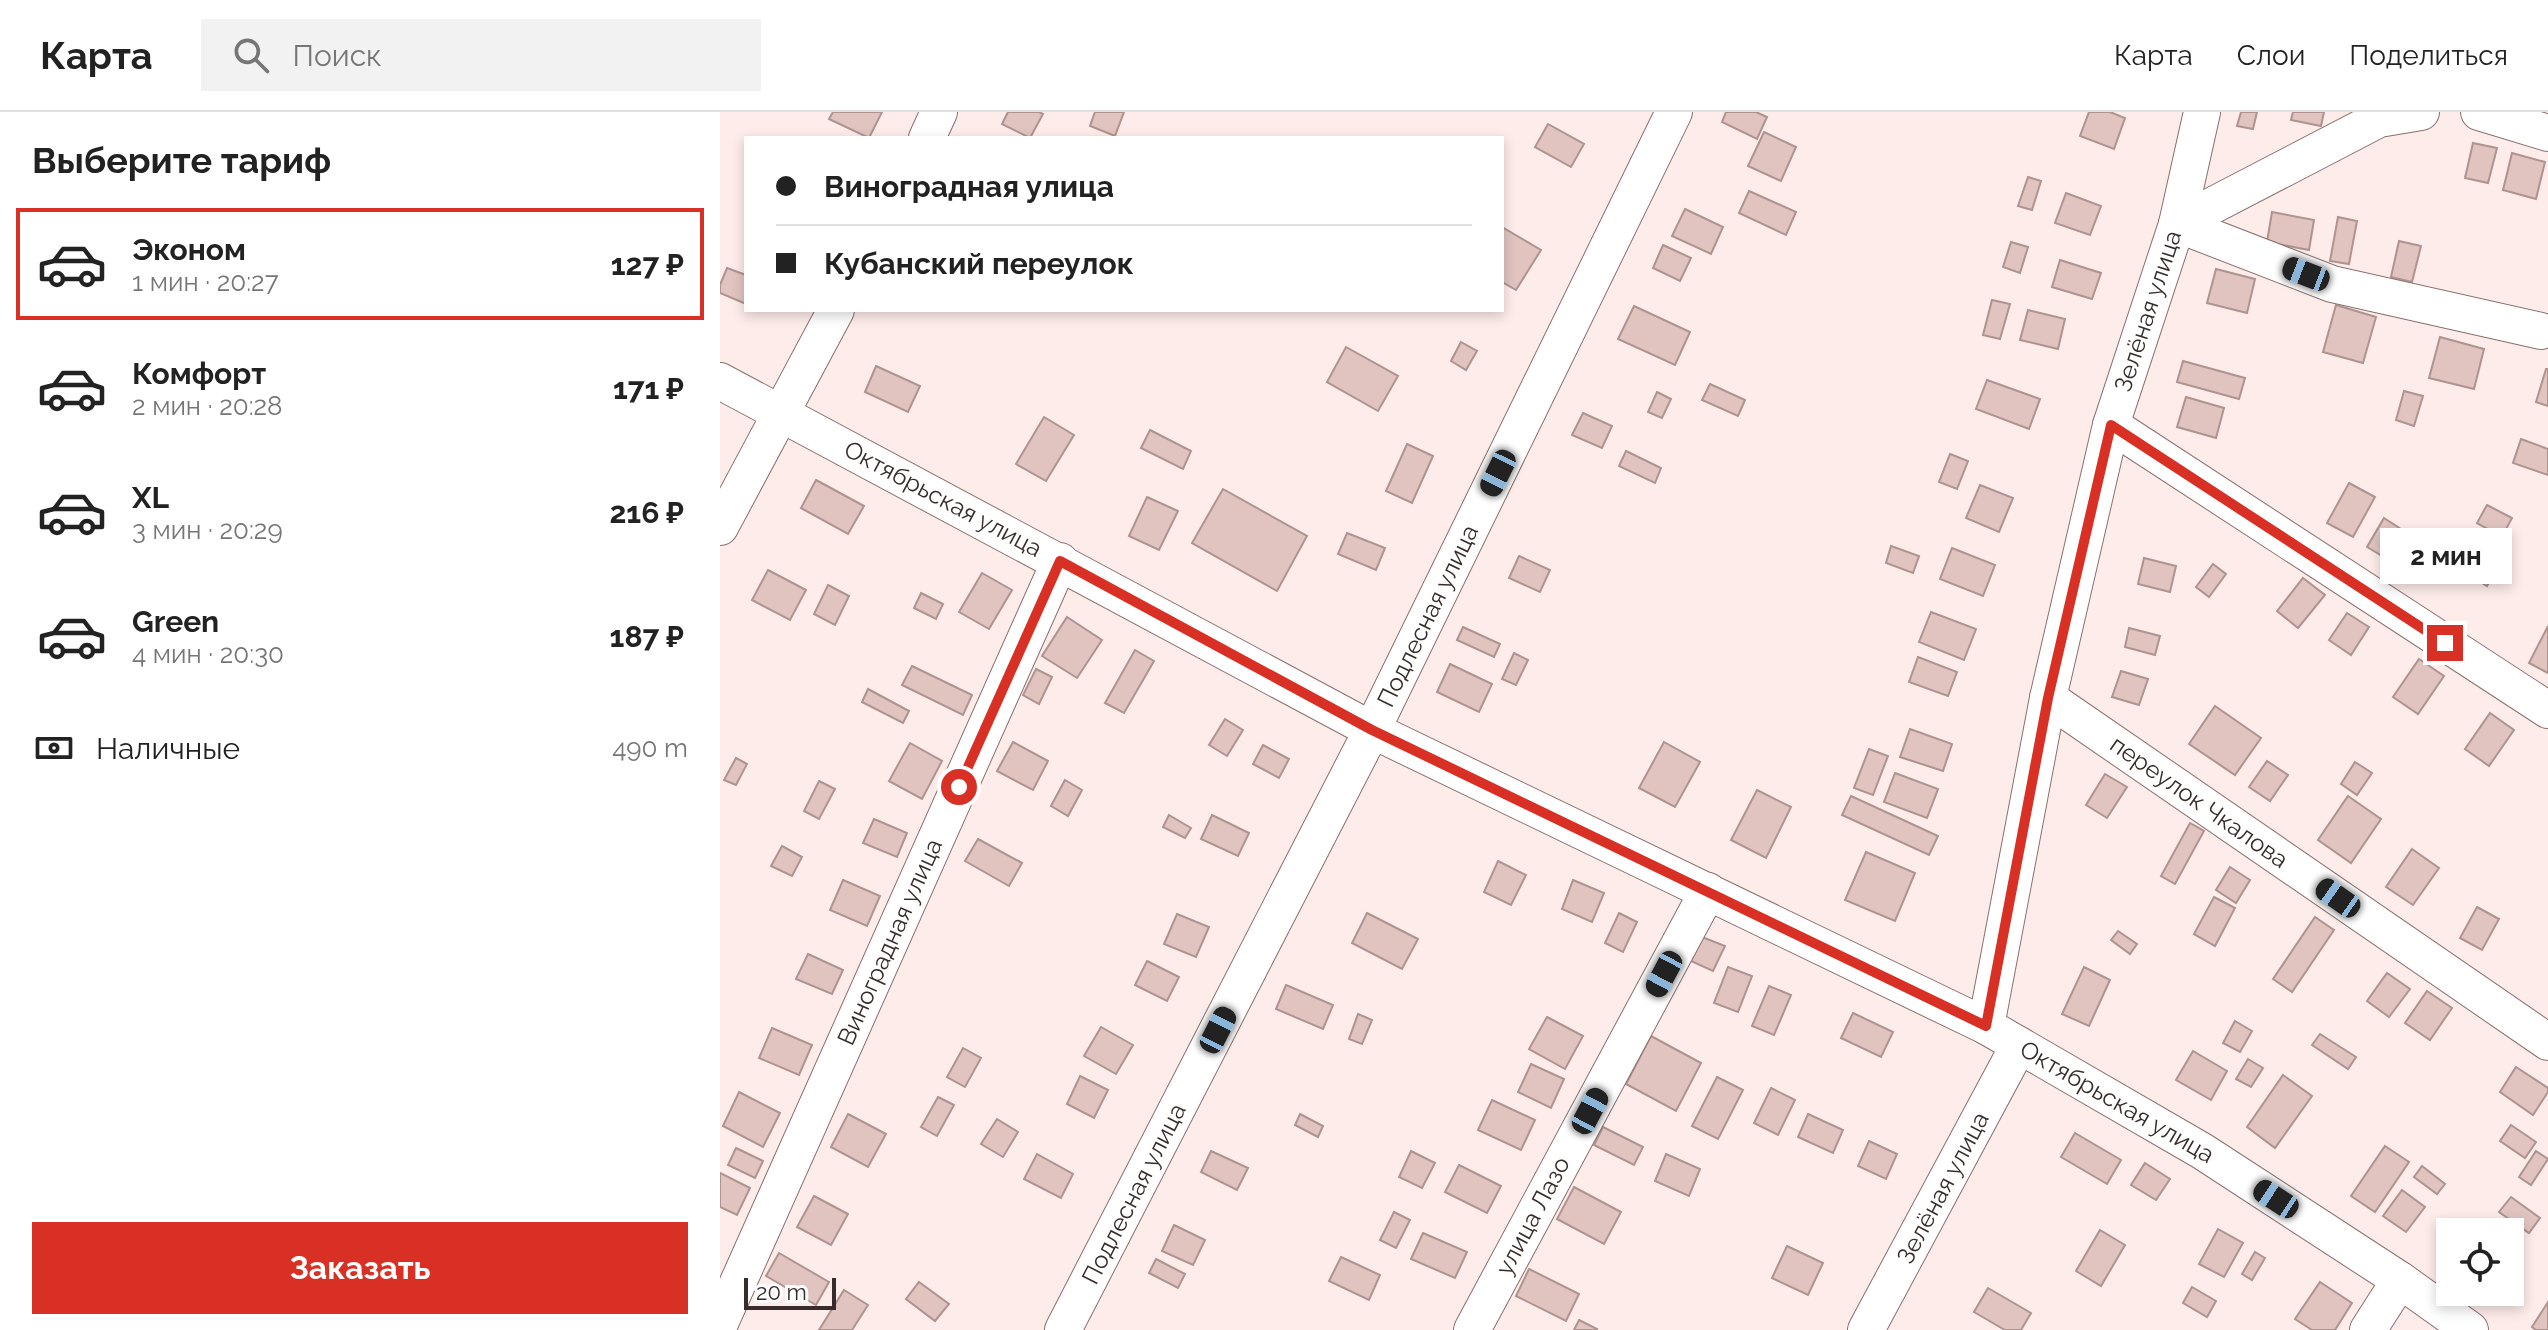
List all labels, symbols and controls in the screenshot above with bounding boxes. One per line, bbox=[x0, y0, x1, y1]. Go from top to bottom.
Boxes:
search box bbox=[201, 19, 761, 91]
text: Карта bbox=[40, 33, 153, 78]
icon: search bbox=[229, 33, 273, 77]
text: Поиск bbox=[293, 38, 382, 73]
text: Карта bbox=[2114, 39, 2193, 72]
text: Слои bbox=[2237, 39, 2305, 72]
text: Поделиться bbox=[2349, 39, 2508, 72]
text: Выберите тариф bbox=[32, 139, 331, 181]
text: Виноградная улица bbox=[824, 169, 1114, 204]
street label: Зелёная улица bbox=[2108, 227, 2187, 395]
icon: car bbox=[36, 228, 108, 300]
text: Эконом bbox=[132, 232, 246, 267]
text: Кубанский переулок bbox=[824, 246, 1134, 281]
text: 127 ₽ bbox=[611, 247, 684, 282]
car bbox=[2279, 254, 2333, 294]
text: 1 мин · 20:27 bbox=[132, 267, 279, 297]
icon: car bbox=[36, 352, 108, 424]
text: Комфорт bbox=[132, 356, 266, 391]
text: 171 ₽ bbox=[613, 371, 684, 406]
text: 2 мин · 20:28 bbox=[132, 391, 283, 421]
street label: Октябрьская улица bbox=[839, 434, 1047, 563]
car bbox=[1477, 446, 1519, 500]
icon: car bbox=[36, 476, 108, 548]
text: XL bbox=[132, 480, 169, 515]
text: 216 ₽ bbox=[609, 495, 684, 530]
text: 3 мин · 20:29 bbox=[132, 515, 283, 545]
street label: Подлесная улица bbox=[1371, 520, 1484, 712]
callout: 2 мин bbox=[2379, 527, 2511, 583]
text: 2 мин bbox=[2410, 541, 2482, 571]
icon: car bbox=[36, 600, 108, 672]
text: Green bbox=[132, 604, 219, 639]
text: 187 ₽ bbox=[610, 619, 684, 654]
route end bbox=[2427, 625, 2463, 661]
text: 4 мин · 20:30 bbox=[132, 639, 284, 669]
icon: cash bbox=[32, 726, 76, 770]
street label: переулок Чкалова bbox=[2105, 729, 2294, 874]
text: Наличные bbox=[96, 731, 240, 766]
text: 490 m bbox=[612, 733, 688, 763]
route start bbox=[941, 769, 977, 805]
street label: Виноградная улица bbox=[831, 834, 948, 1050]
car bbox=[2311, 874, 2365, 922]
car bbox=[1642, 947, 1686, 1001]
car bbox=[1196, 1003, 1240, 1057]
street label: Октябрьская улица bbox=[2015, 1034, 2220, 1169]
car bbox=[1568, 1084, 1612, 1138]
street label: Подлесная улица bbox=[1075, 1098, 1192, 1289]
street label: Зелёная улица bbox=[1890, 1107, 1995, 1269]
street label: улица Лазо bbox=[1489, 1152, 1576, 1280]
car bbox=[2249, 1176, 2303, 1222]
map controls bbox=[2436, 1218, 2524, 1306]
button: locate bbox=[2436, 1218, 2524, 1306]
button: Заказать bbox=[32, 1222, 688, 1314]
scale bar bbox=[744, 1274, 836, 1310]
text: 20 m bbox=[756, 1279, 807, 1305]

